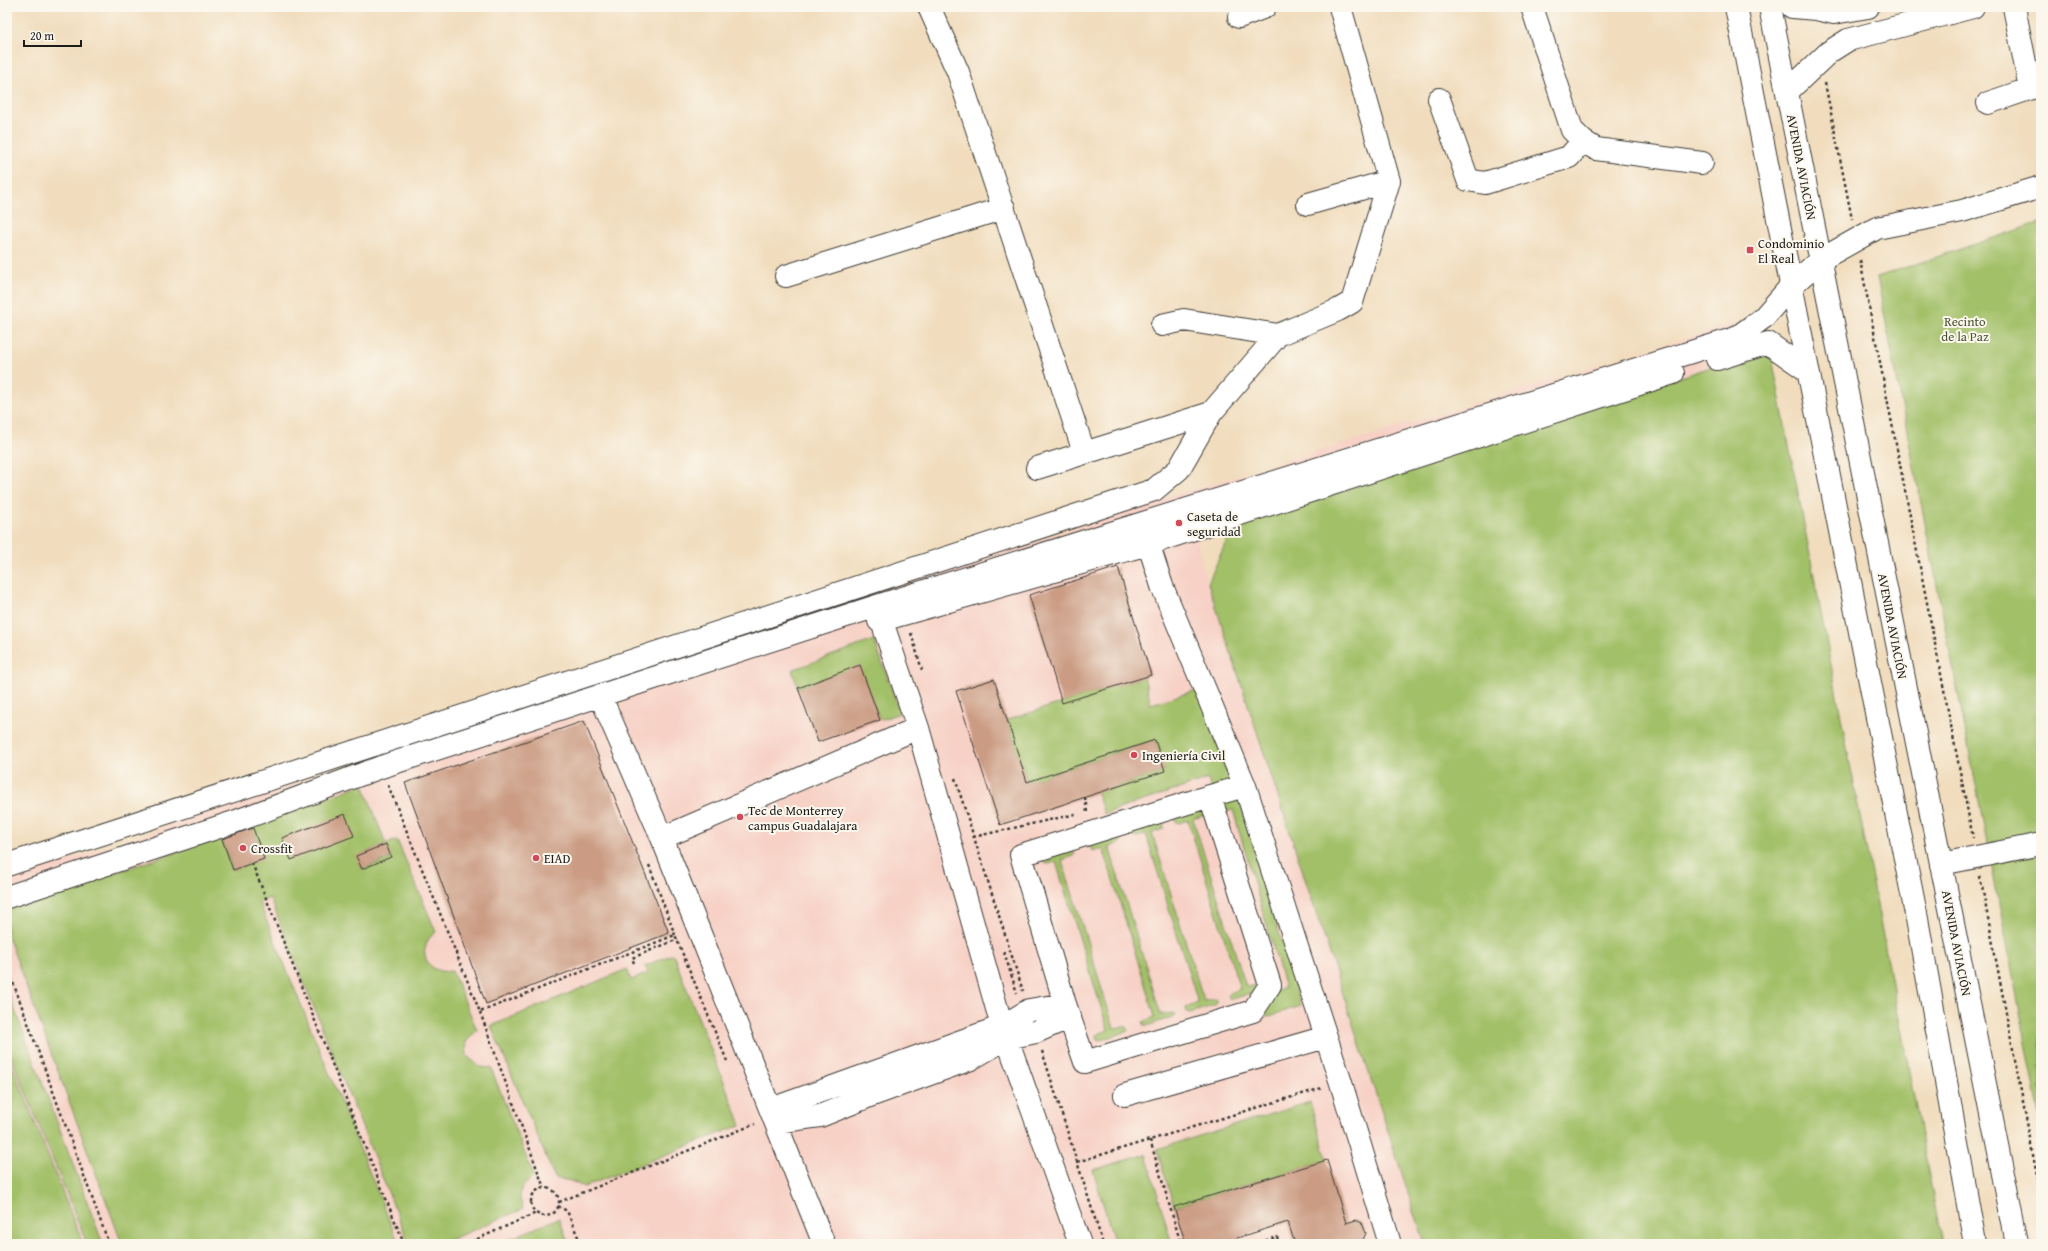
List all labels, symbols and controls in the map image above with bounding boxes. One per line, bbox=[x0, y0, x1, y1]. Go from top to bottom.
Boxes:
scale bar bbox=[24, 22, 81, 48]
text: 20 m bbox=[30, 27, 54, 44]
street label: AVENIDA AVIACIÓN bbox=[1782, 113, 1821, 222]
place label: Condominio El Real bbox=[1758, 234, 1825, 268]
marker: Condominio El Real bbox=[1745, 245, 1755, 255]
park label: Recinto de la Paz bbox=[1941, 312, 1989, 346]
place label: Caseta de seguridad bbox=[1187, 507, 1241, 541]
marker: Caseta de seguridad bbox=[1174, 518, 1184, 528]
street label: AVENIDA AVIACIÓN bbox=[1873, 572, 1912, 681]
place label: Ingeniería Civil bbox=[1142, 746, 1226, 765]
marker: Ingeniería Civil bbox=[1129, 750, 1139, 760]
place label: Tec de Monterrey campus Guadalajara bbox=[748, 801, 858, 835]
marker: Tec de Monterrey campus Guadalajara bbox=[735, 812, 745, 822]
place label: Crossfit bbox=[251, 839, 293, 858]
marker: Crossfit bbox=[238, 843, 248, 853]
place label: EIAD bbox=[544, 849, 570, 868]
marker: EIAD bbox=[531, 853, 541, 863]
street label: AVENIDA AVIACIÓN bbox=[1937, 889, 1976, 998]

